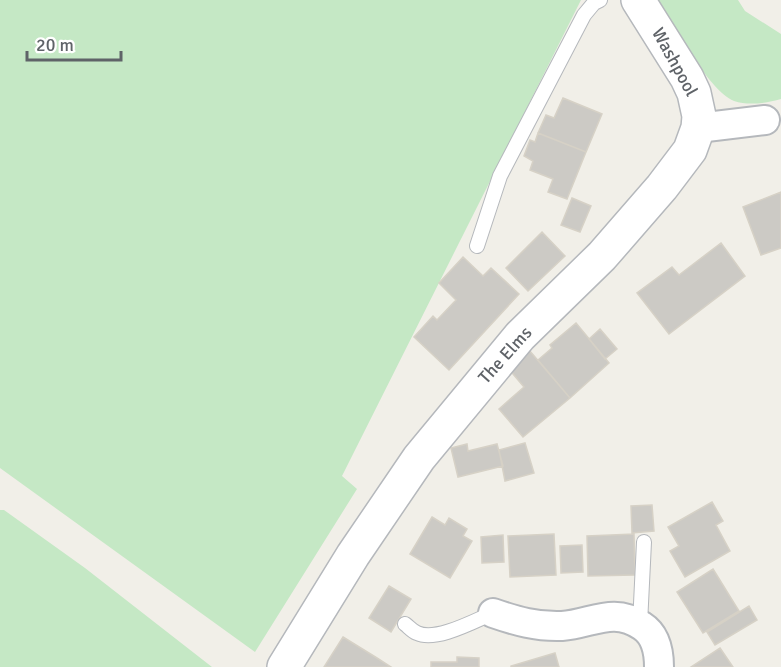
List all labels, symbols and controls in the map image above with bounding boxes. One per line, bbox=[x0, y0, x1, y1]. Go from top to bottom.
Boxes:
scale bar bbox=[27, 24, 122, 62]
street label: Washpool bbox=[647, 24, 703, 100]
text: 20 m bbox=[36, 34, 74, 56]
street label: The Elms bbox=[474, 322, 536, 388]

